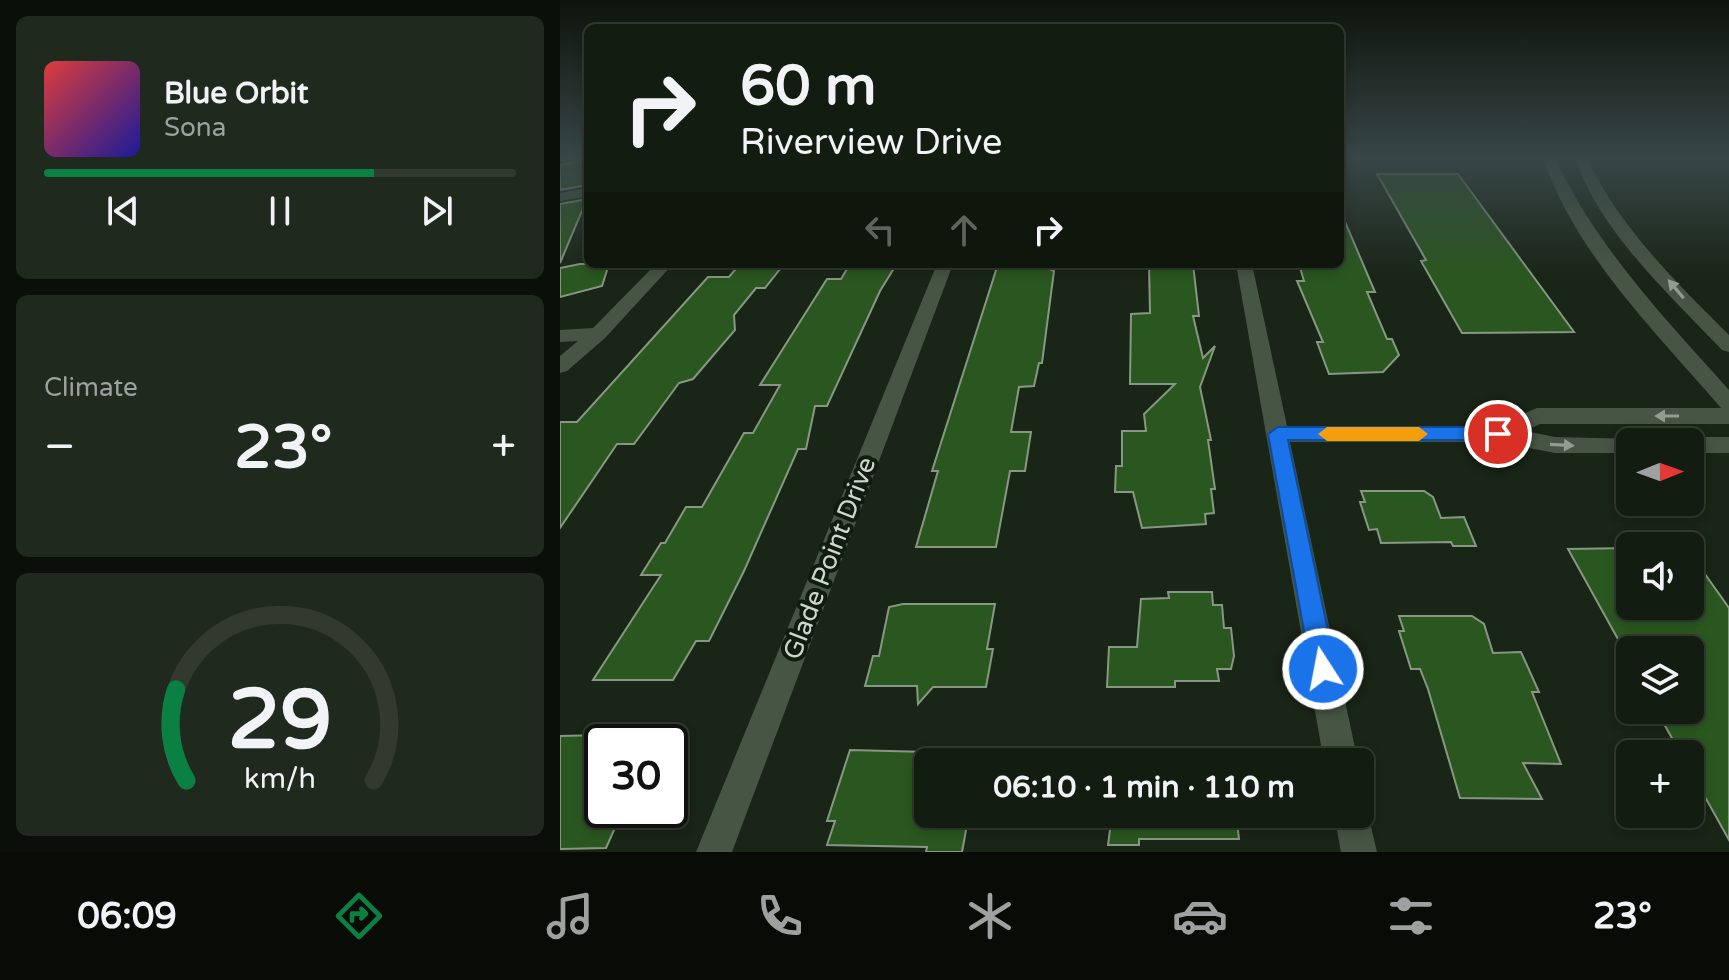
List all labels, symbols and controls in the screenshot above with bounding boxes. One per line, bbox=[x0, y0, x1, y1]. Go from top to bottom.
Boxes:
text: 60 m bbox=[740, 53, 876, 120]
icon: right bbox=[608, 56, 712, 160]
text: Blue Orbit bbox=[164, 75, 309, 112]
text: Sona bbox=[164, 112, 226, 143]
text: Riverview Drive bbox=[740, 121, 1002, 164]
icon: previous bbox=[101, 189, 145, 233]
icon: pause bbox=[258, 189, 302, 233]
icon: next bbox=[415, 189, 459, 233]
icon: left bbox=[858, 208, 902, 252]
icon: ahead bbox=[942, 208, 986, 252]
icon: right bbox=[1026, 208, 1070, 252]
one-way arrow bbox=[1668, 279, 1685, 299]
text: Climate bbox=[44, 372, 138, 403]
pin bbox=[1464, 400, 1532, 468]
one-way arrow bbox=[1654, 410, 1679, 422]
text: 23° bbox=[234, 412, 332, 484]
icon: arrive bbox=[1476, 412, 1520, 456]
text: − bbox=[44, 421, 75, 474]
text: + bbox=[491, 421, 516, 474]
north arrow bbox=[1616, 428, 1704, 516]
map controls bbox=[1616, 428, 1704, 828]
one-way arrow bbox=[1550, 438, 1575, 451]
street label: Glade Point Drive bbox=[777, 453, 882, 664]
button: sound bbox=[1616, 532, 1704, 620]
position arrow bbox=[1281, 627, 1365, 711]
button: layers bbox=[1616, 636, 1704, 724]
text: 29 bbox=[228, 670, 332, 770]
speed limit sign: 30 bbox=[584, 724, 688, 828]
button: + bbox=[1616, 740, 1704, 828]
text: km/h bbox=[244, 762, 316, 796]
text: 06:10 · 1 min · 110 m bbox=[993, 769, 1295, 806]
icon: directions bbox=[331, 888, 387, 944]
icon: music bbox=[542, 888, 598, 944]
icon: phone bbox=[752, 888, 808, 944]
icon: climate bbox=[962, 888, 1018, 944]
icon: car bbox=[1172, 888, 1228, 944]
icon: filters bbox=[1383, 888, 1439, 944]
text: 06:09 bbox=[77, 895, 177, 938]
text: 23° bbox=[1593, 895, 1652, 938]

